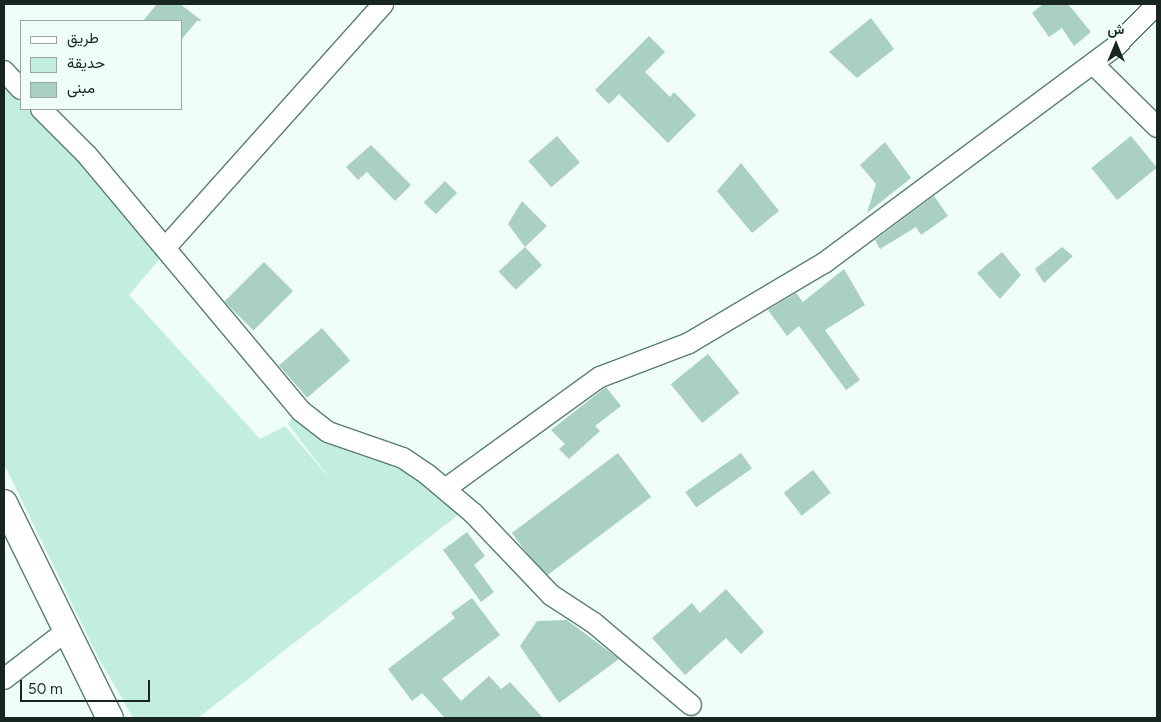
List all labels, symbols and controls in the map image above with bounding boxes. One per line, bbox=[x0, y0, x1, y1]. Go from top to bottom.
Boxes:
legend bbox=[20, 20, 182, 110]
north arrow bbox=[1091, 20, 1141, 70]
text: ش bbox=[1108, 21, 1124, 38]
text: طريق bbox=[67, 29, 99, 47]
text: حديقة bbox=[67, 54, 105, 72]
text: مبنى bbox=[67, 79, 95, 97]
scale bar bbox=[22, 670, 152, 702]
text: 50 m bbox=[28, 680, 63, 698]

